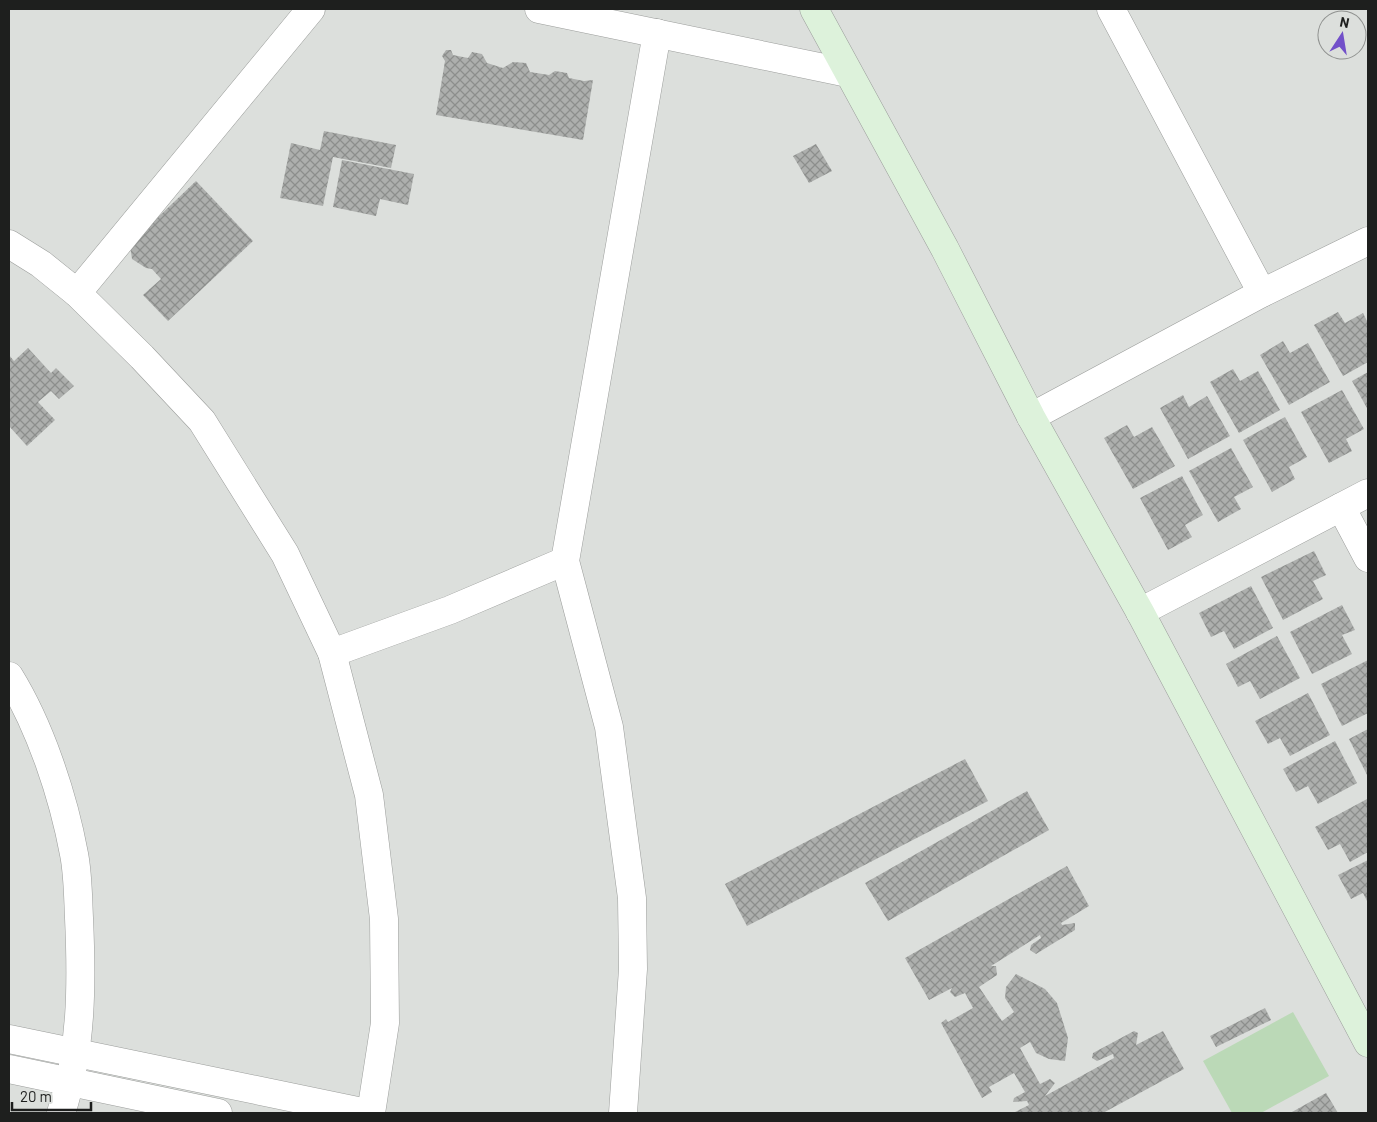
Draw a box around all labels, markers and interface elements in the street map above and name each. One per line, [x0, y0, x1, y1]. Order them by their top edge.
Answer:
north arrow [1317, 10, 1367, 60]
text: N [1338, 13, 1351, 31]
scale bar [12, 1080, 91, 1112]
text: 20 m [20, 1087, 52, 1105]

